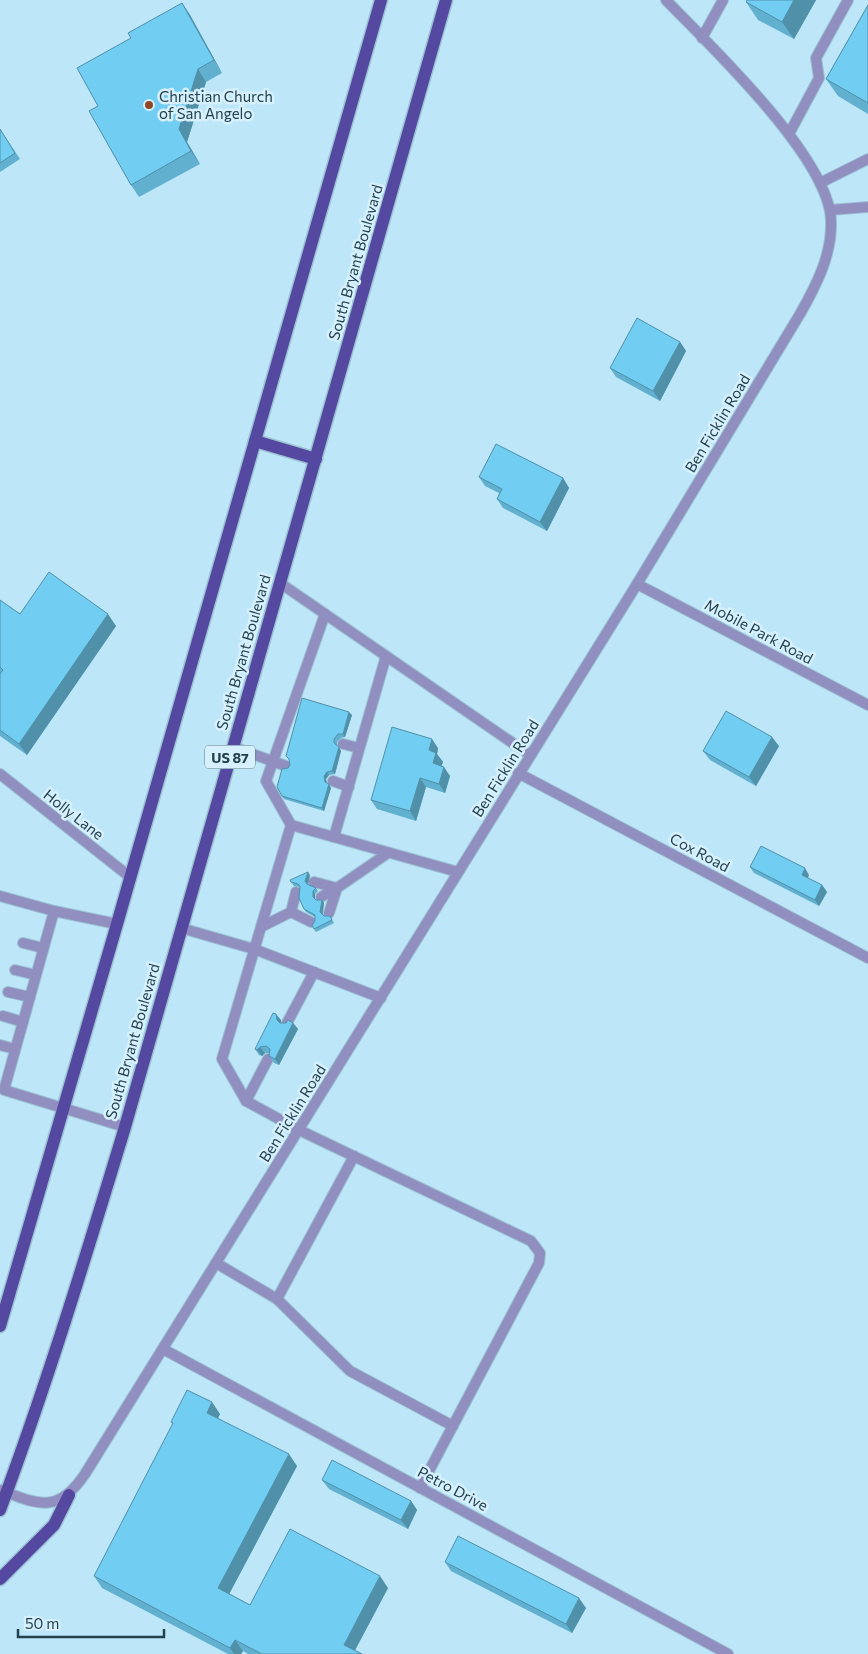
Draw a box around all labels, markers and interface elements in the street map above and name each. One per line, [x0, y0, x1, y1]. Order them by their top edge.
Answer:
place label: Christian Church of San Angelo [159, 87, 273, 122]
marker: Christian Church of San Angelo [143, 99, 155, 111]
street label: South Bryant Boulevard [324, 182, 386, 342]
street label: Ben Ficklin Road [681, 371, 753, 475]
street label: South Bryant Boulevard [212, 572, 274, 732]
street label: Mobile Park Road [702, 595, 816, 667]
street label: Ben Ficklin Road [468, 716, 542, 820]
road number: US 87 [205, 746, 255, 769]
street label: Holly Lane [40, 785, 108, 843]
street label: Cox Road [667, 829, 733, 875]
street label: South Bryant Boulevard [101, 961, 163, 1121]
street label: Ben Ficklin Road [255, 1061, 329, 1165]
street label: Petro Drive [415, 1462, 491, 1514]
scale bar [18, 1606, 164, 1638]
text: 50 m [25, 1614, 59, 1632]

